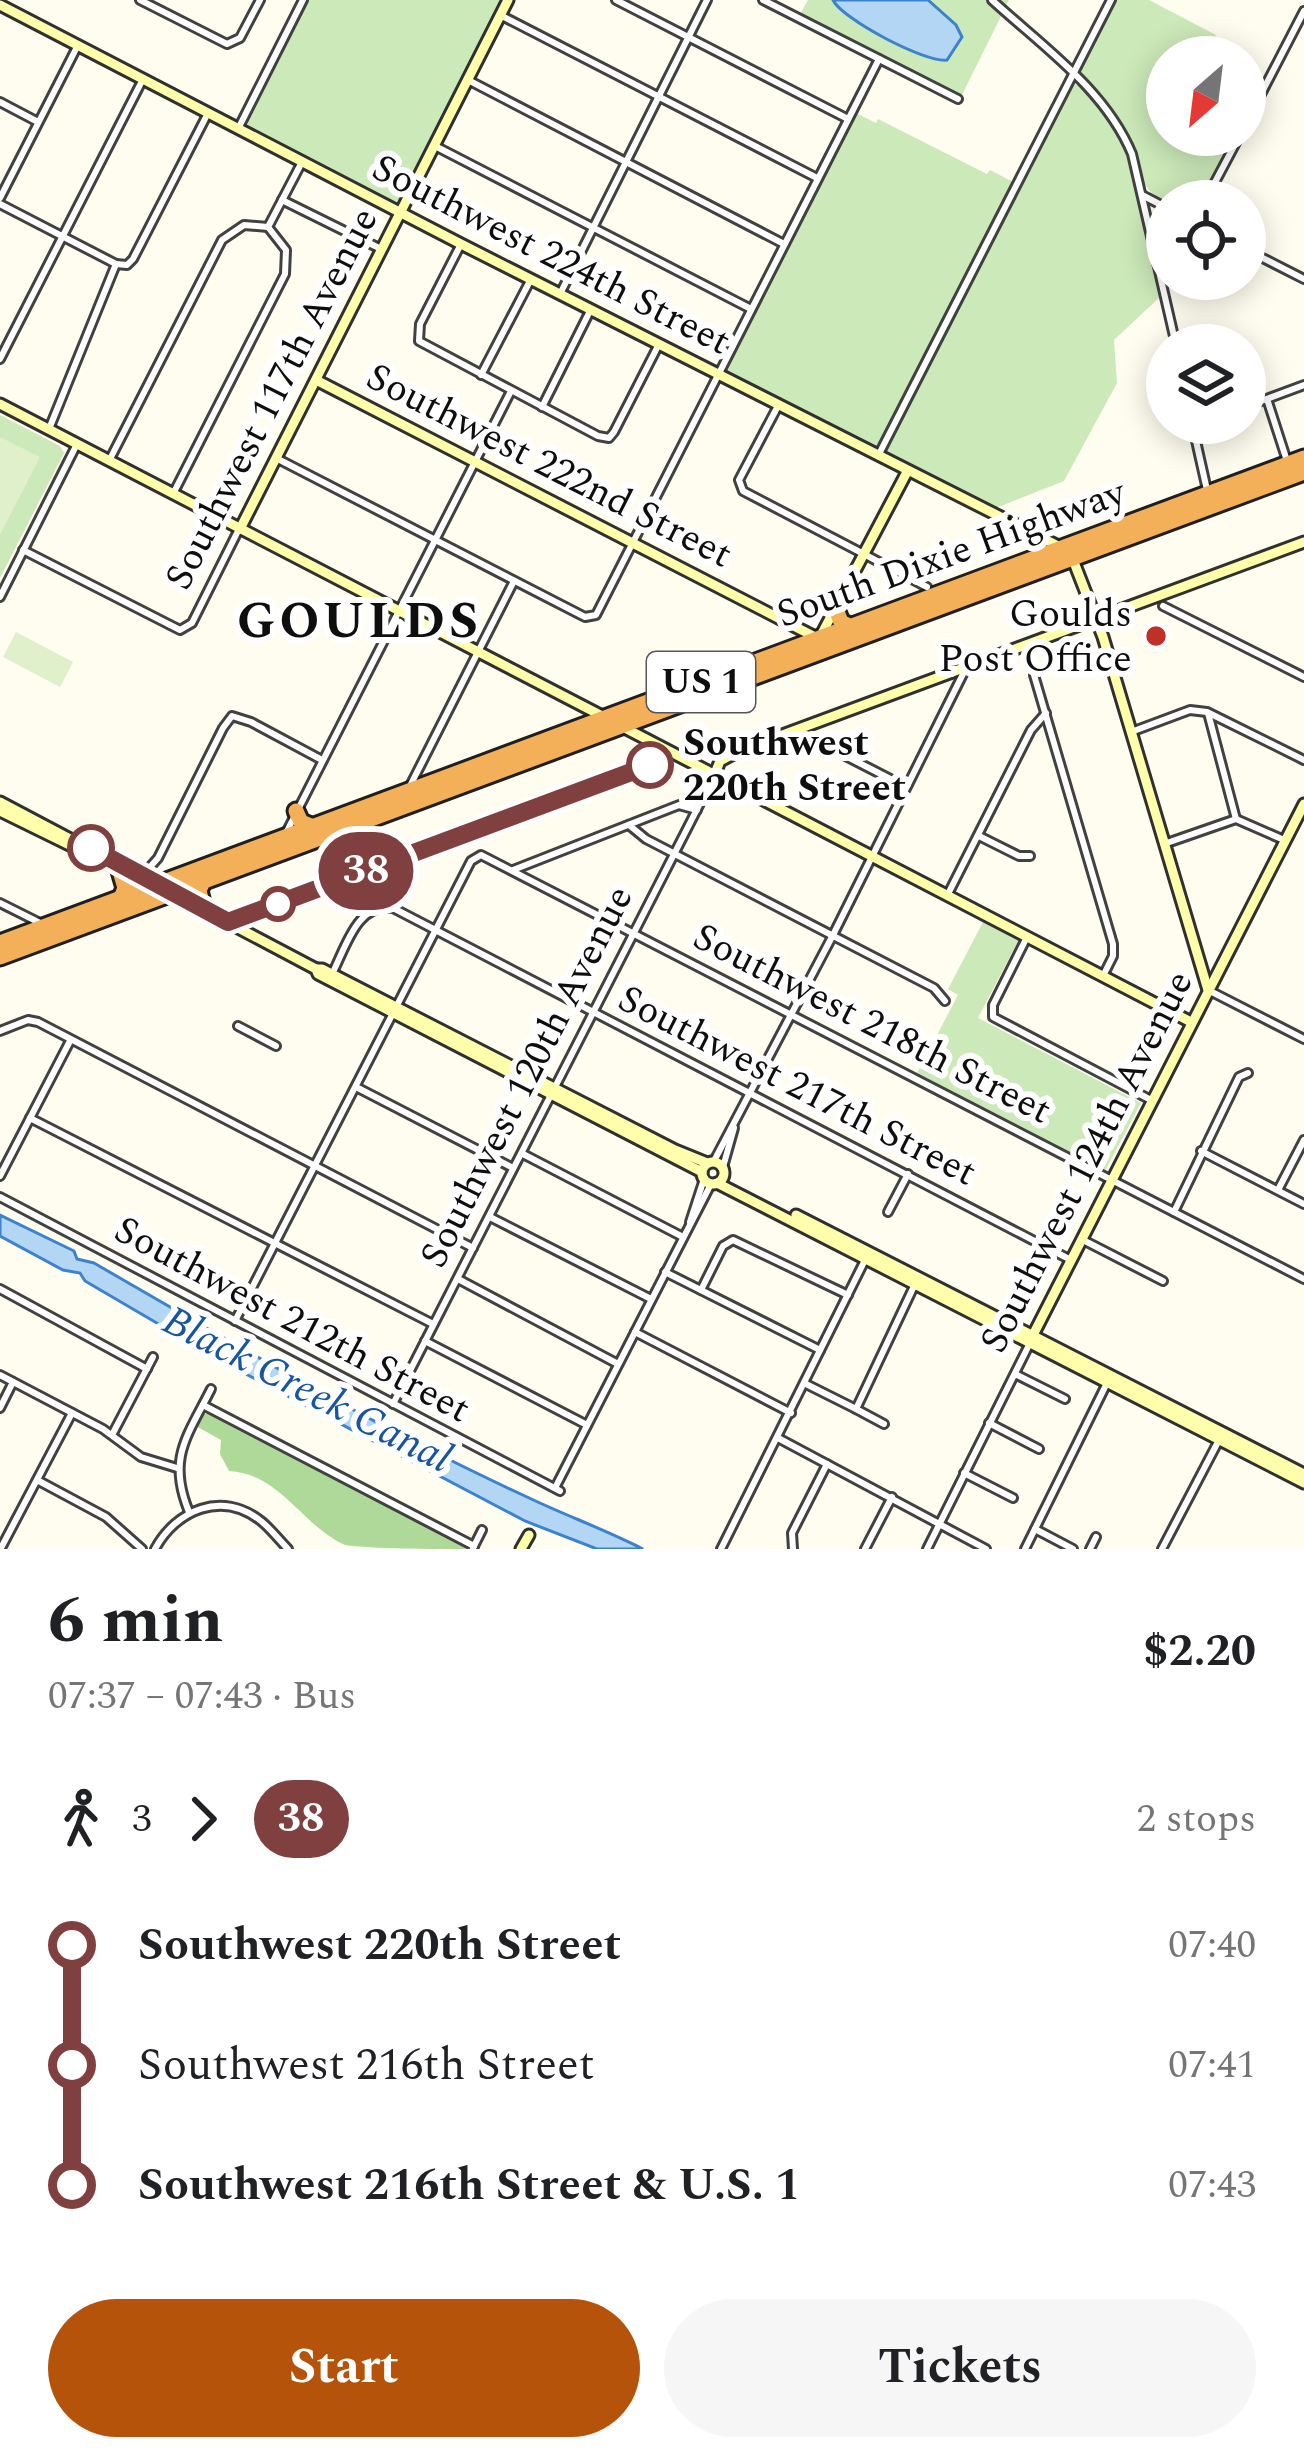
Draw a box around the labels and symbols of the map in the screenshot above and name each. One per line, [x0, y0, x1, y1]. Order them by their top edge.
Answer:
north arrow [1146, 36, 1266, 156]
street label: Southwest 224th Street [361, 139, 741, 371]
street label: Southwest 117th Avenue [150, 197, 394, 601]
street label: Southwest 222nd Street [356, 348, 742, 584]
street label: South Dixie Highway [768, 463, 1135, 645]
district label: GOULDS [237, 583, 481, 661]
place label: Goulds Post Office [939, 585, 1132, 689]
marker: Goulds Post Office [1143, 623, 1169, 649]
road number: US 1 [647, 652, 755, 712]
place label: Southwest 220th Street [683, 714, 906, 818]
marker: Southwest 220th Street [628, 743, 672, 787]
unlabelled marker [69, 826, 113, 870]
line badge: 38 [312, 832, 420, 910]
street label: Southwest 120th Avenue [405, 875, 649, 1279]
unlabelled marker [262, 888, 294, 920]
street label: Southwest 218th Street [682, 908, 1062, 1140]
street label: Southwest 124th Avenue [965, 960, 1209, 1364]
street label: Southwest 217th Street [607, 970, 987, 1202]
street label: Southwest 212th Street [103, 1201, 481, 1439]
water label: Black Creek Canal [151, 1290, 463, 1490]

